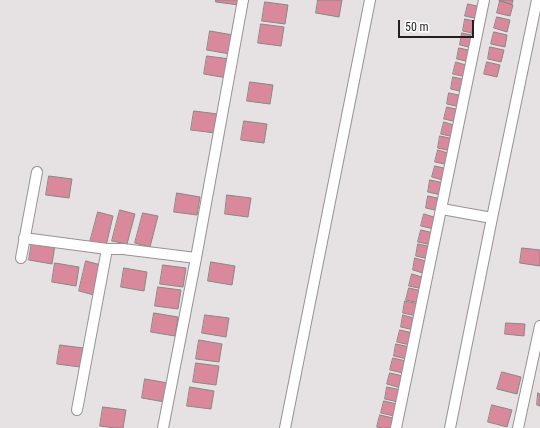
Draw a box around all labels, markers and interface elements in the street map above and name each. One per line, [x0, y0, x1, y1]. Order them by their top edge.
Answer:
scale bar [400, 12, 476, 38]
text: 50 m [405, 20, 429, 34]

